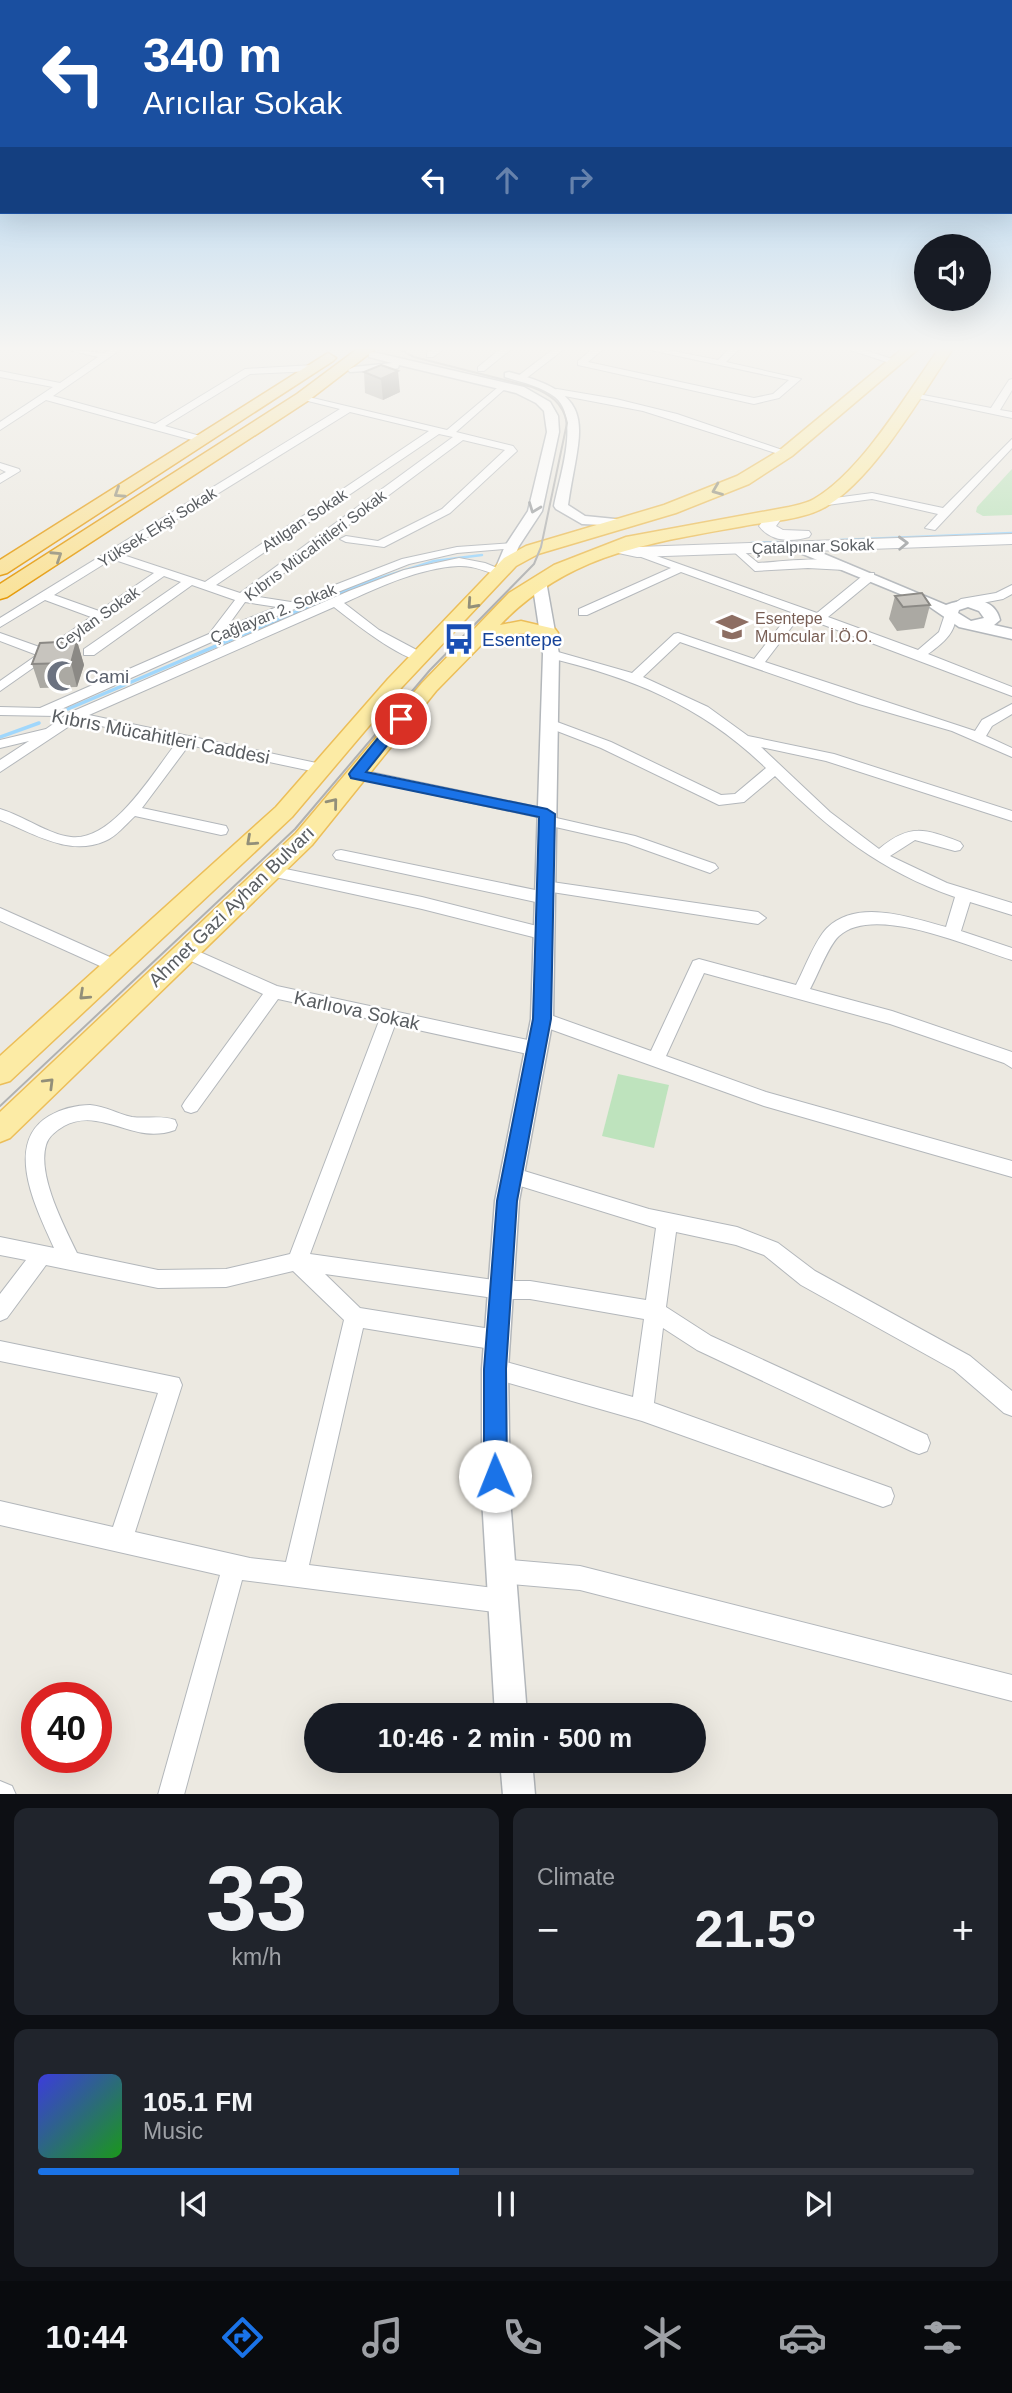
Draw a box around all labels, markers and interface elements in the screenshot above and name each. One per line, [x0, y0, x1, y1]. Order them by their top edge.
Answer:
icon: left [28, 28, 119, 119]
text: 340 m [143, 28, 282, 82]
text: Arıcılar Sokak [143, 85, 342, 121]
icon: left [415, 161, 453, 199]
icon: ahead [488, 161, 526, 199]
icon: right [561, 161, 599, 199]
map controls [914, 234, 991, 311]
button: sound [914, 234, 991, 311]
one-way arrow [712, 481, 724, 495]
street label: Yüksek Ekşi Sokak [95, 484, 220, 571]
one-way arrow [114, 485, 127, 498]
street label: Atılgan Sokak [259, 485, 351, 555]
street label: Kıbrıs Mücahitleri Sokak [241, 486, 390, 604]
one-way arrow [528, 501, 542, 513]
street label: Çatalpınar Sokak [751, 536, 876, 557]
one-way arrow [898, 536, 909, 551]
one-way arrow [49, 552, 62, 564]
street label: Çağlayan 2. Sokak [208, 580, 340, 647]
street label: Ceylan Sokak [52, 583, 143, 654]
one-way arrow [468, 596, 480, 609]
school or university icon: Esentepe Mumcular İ.Ö.O. [715, 610, 749, 644]
place label: Esentepe Mumcular İ.Ö.O. [755, 610, 872, 645]
bus stop icon: Esentepe [442, 622, 476, 656]
place label: Esentepe [482, 629, 562, 650]
mosque icon: Cami [45, 659, 79, 693]
place label: Cami [85, 666, 129, 687]
pin [371, 689, 431, 749]
icon: arrive [382, 700, 420, 738]
street label: Kıbrıs Mücahitleri Caddesi [50, 705, 272, 768]
one-way arrow [325, 799, 337, 812]
street label: Ahmet Gazi Ayhan Bulvarı [144, 822, 318, 991]
one-way arrow [247, 833, 260, 845]
one-way arrow [79, 987, 92, 999]
street label: Karlıova Sokak [292, 987, 422, 1034]
one-way arrow [40, 1078, 53, 1091]
position arrow [458, 1439, 532, 1513]
speed limit sign: 40 [21, 1682, 112, 1773]
text: 10:46 · 2 min · 500 m [378, 1723, 632, 1753]
text: 33 [206, 1848, 307, 1949]
text: Climate [537, 1864, 615, 1890]
text: 21.5° [694, 1900, 817, 1958]
text: − [537, 1909, 559, 1951]
text: + [952, 1909, 974, 1951]
text: km/h [232, 1944, 281, 1970]
text: 105.1 FM [143, 2087, 253, 2117]
text: Music [143, 2118, 203, 2144]
icon: previous [175, 2185, 213, 2223]
icon: pause [487, 2185, 525, 2223]
icon: next [799, 2185, 837, 2223]
icon: directions [218, 2313, 267, 2362]
icon: music [358, 2313, 407, 2362]
icon: phone [498, 2313, 547, 2362]
icon: climate [638, 2313, 687, 2362]
icon: car [778, 2313, 827, 2362]
icon: filters [918, 2313, 967, 2362]
text: 10:44 [45, 2319, 127, 2355]

